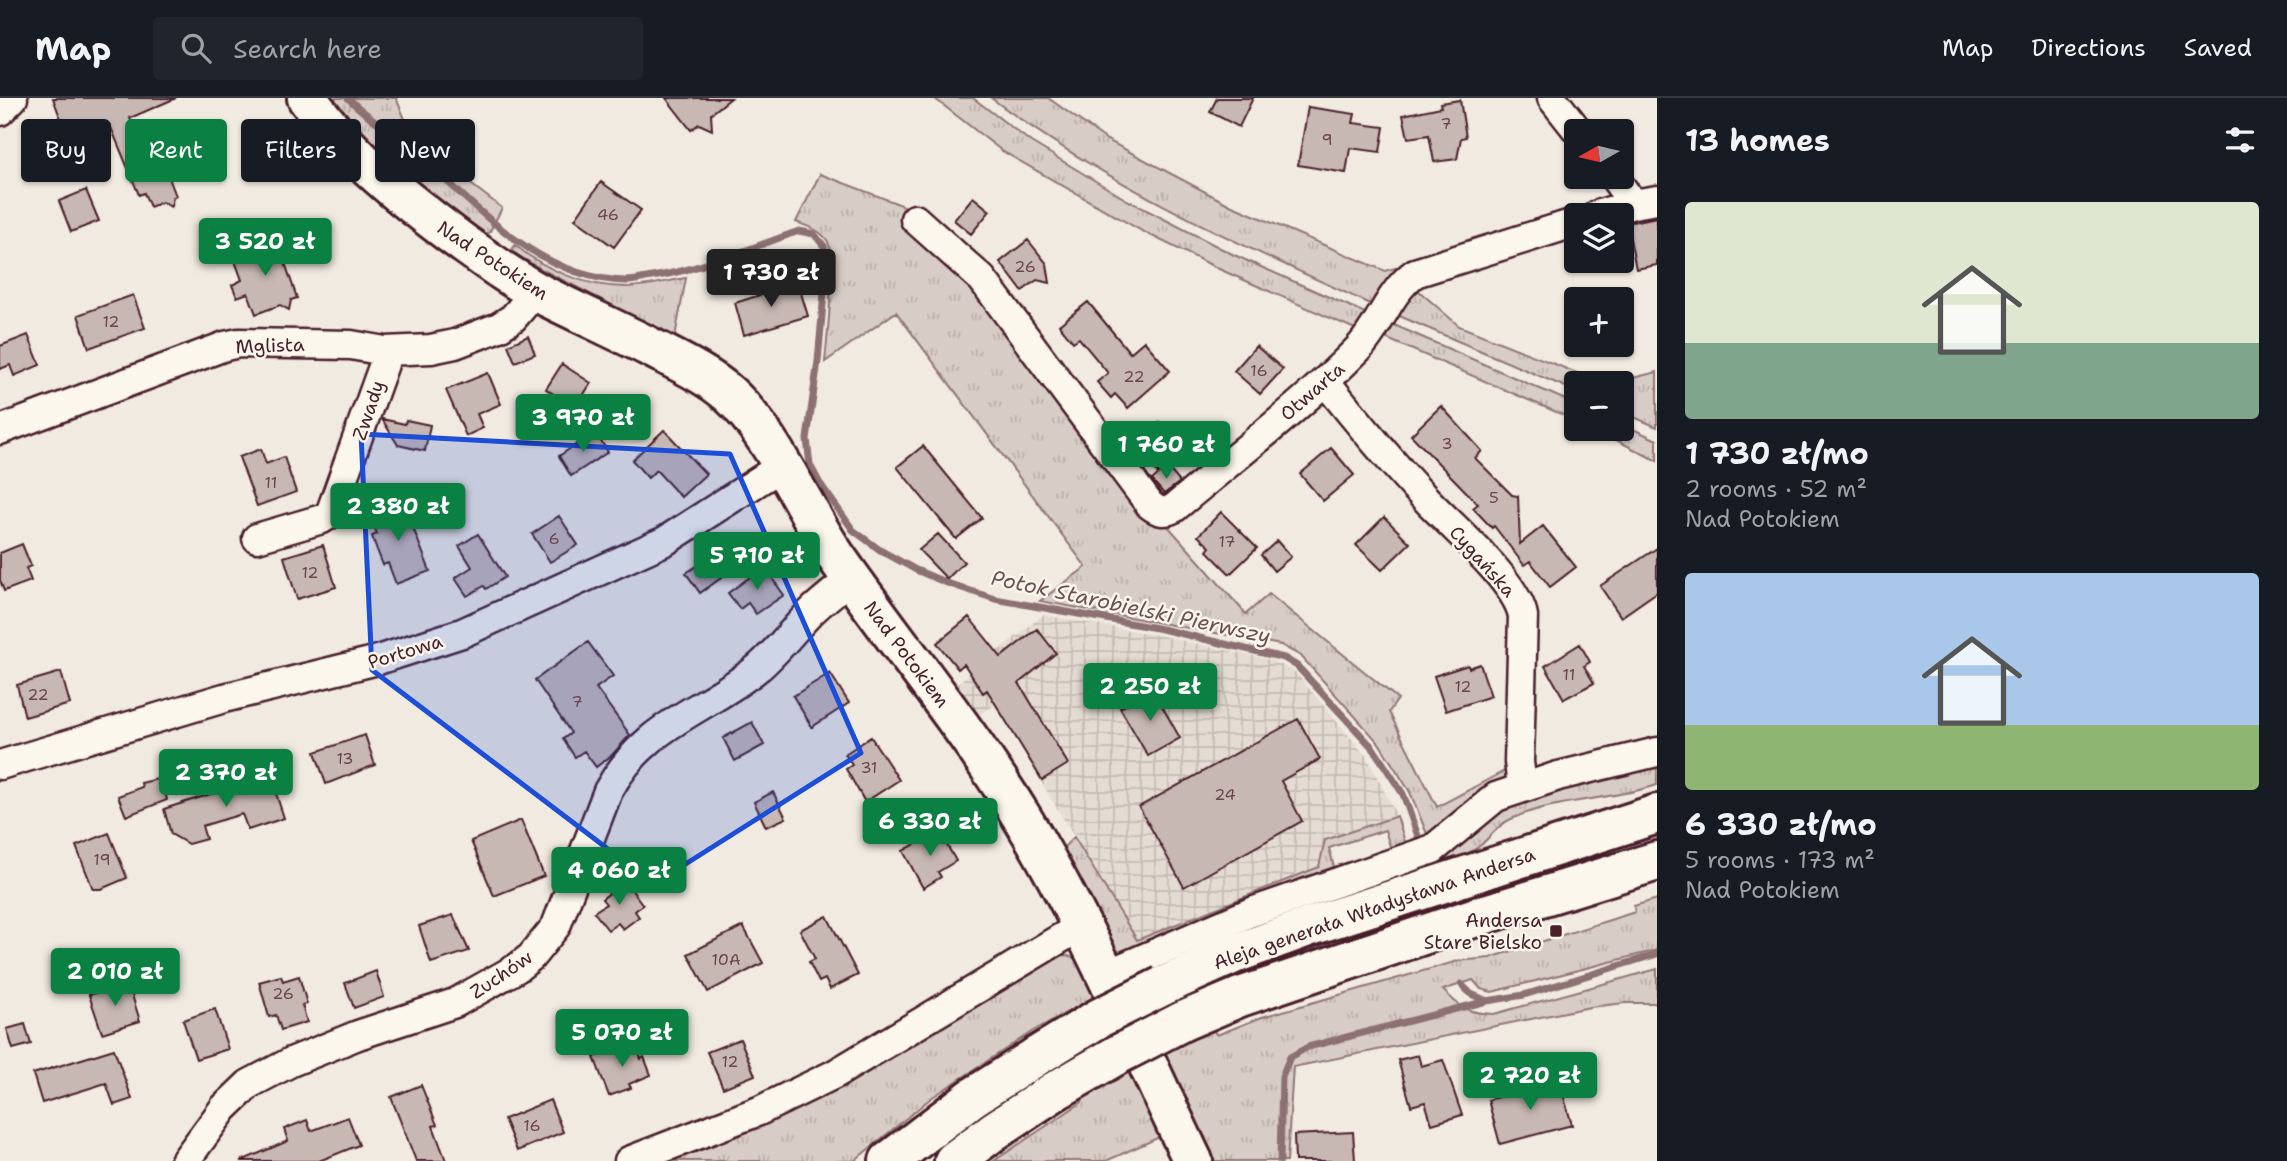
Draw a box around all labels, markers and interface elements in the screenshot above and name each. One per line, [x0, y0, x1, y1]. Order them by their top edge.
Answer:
search box [153, 17, 643, 80]
text: Map [35, 26, 111, 71]
icon: search [177, 29, 215, 67]
text: Search here [233, 31, 382, 66]
text: Map [1942, 32, 1993, 64]
text: Directions [2031, 32, 2146, 64]
text: Saved [2184, 32, 2252, 64]
house number: 7 [1440, 113, 1452, 134]
chip: Buy [21, 119, 111, 182]
chip: Rent [125, 119, 227, 182]
chip: Filters [241, 119, 361, 182]
chip: New [375, 119, 475, 182]
north arrow [1564, 119, 1634, 189]
map controls [1564, 119, 1634, 441]
text: 13 homes [1685, 120, 1830, 161]
icon: filters [2221, 121, 2259, 159]
house number: 9 [1321, 129, 1333, 150]
button: layers [1564, 203, 1634, 273]
house number: 46 [597, 204, 619, 225]
street label: Nad Potokiem [432, 215, 553, 306]
pin: 3 520 zł [193, 218, 337, 278]
text: 3 520 zł [215, 226, 315, 256]
icon: home [1909, 247, 2035, 373]
pin: 1 730 zł [699, 250, 843, 309]
house number: 26 [1014, 256, 1036, 277]
text: 1 730 zł [723, 257, 819, 287]
button: + [1564, 287, 1634, 357]
house number: 12 [102, 311, 120, 332]
street label: Mglista [235, 332, 305, 359]
street label: Otwarta [1275, 356, 1350, 426]
house number: 16 [1250, 360, 1268, 381]
house number: 22 [1123, 366, 1145, 387]
button: − [1564, 371, 1634, 441]
street label: Zwady [347, 377, 390, 443]
pin: 3 970 zł [511, 394, 655, 454]
text: 3 970 zł [532, 402, 634, 432]
pin: 1 760 zł [1094, 422, 1238, 481]
text: 1 760 zł [1117, 429, 1215, 459]
house number: 3 [1441, 433, 1453, 454]
text: 1 730 zł/mo [1685, 433, 1869, 474]
house number: 11 [265, 472, 277, 493]
text: 2 rooms · 52 m² [1685, 474, 1867, 504]
pin: 2 380 zł [326, 484, 470, 543]
house number: 5 [1489, 487, 1499, 508]
text: 2 380 zł [346, 491, 450, 521]
text: Nad Potokiem [1685, 504, 1840, 534]
street label: Cygańska [1444, 520, 1522, 603]
house number: 6 [548, 528, 560, 549]
house number: 17 [1218, 531, 1236, 552]
pin: 5 710 zł [685, 532, 829, 592]
text: 5 710 zł [710, 540, 804, 570]
house number: 12 [301, 562, 319, 583]
water label: Potok Starobielski Pierwszy [989, 564, 1273, 650]
street label: Nad Potokiem [858, 596, 955, 713]
icon: home [1909, 618, 2035, 744]
street label: Portowa [365, 628, 446, 675]
pin: 2 250 zł [1078, 664, 1222, 723]
house number: 11 [1563, 664, 1575, 685]
text: 2 250 zł [1099, 671, 1201, 701]
house number: 12 [1454, 676, 1472, 697]
house number: 22 [27, 684, 49, 705]
house number: 7 [571, 691, 583, 712]
house number: 13 [336, 748, 354, 769]
pin: 2 370 zł [154, 750, 298, 809]
text: 2 370 zł [175, 757, 277, 787]
house number: 31 [860, 757, 878, 778]
house number: 24 [1214, 784, 1236, 805]
pin: 6 330 zł [858, 798, 1002, 858]
text: 6 330 zł/mo [1685, 804, 1877, 845]
text: 6 330 zł [879, 806, 981, 836]
street label: Aleja generała Władysława Andersa [1210, 841, 1539, 975]
text: 5 rooms · 173 m² [1685, 845, 1875, 875]
pin: 4 060 zł [547, 848, 691, 907]
house number: 19 [93, 849, 111, 870]
text: 4 060 zł [567, 855, 671, 885]
text: Nad Potokiem [1685, 875, 1840, 905]
place label: Andersa Stare Bielsko [1424, 908, 1542, 955]
marker: Andersa Stare Bielsko [1548, 923, 1564, 939]
street label: Zuchów [465, 944, 537, 1004]
pin: 2 010 zł [43, 948, 187, 1008]
house number: 10A [711, 949, 741, 970]
text: 2 010 zł [67, 956, 163, 986]
house number: 26 [272, 983, 294, 1004]
pin: 5 070 zł [550, 1010, 694, 1069]
text: 5 070 zł [571, 1017, 673, 1047]
house number: 12 [721, 1051, 739, 1072]
pin: 2 720 zł [1458, 1052, 1602, 1112]
text: 2 720 zł [1479, 1060, 1581, 1090]
house number: 16 [523, 1115, 541, 1136]

